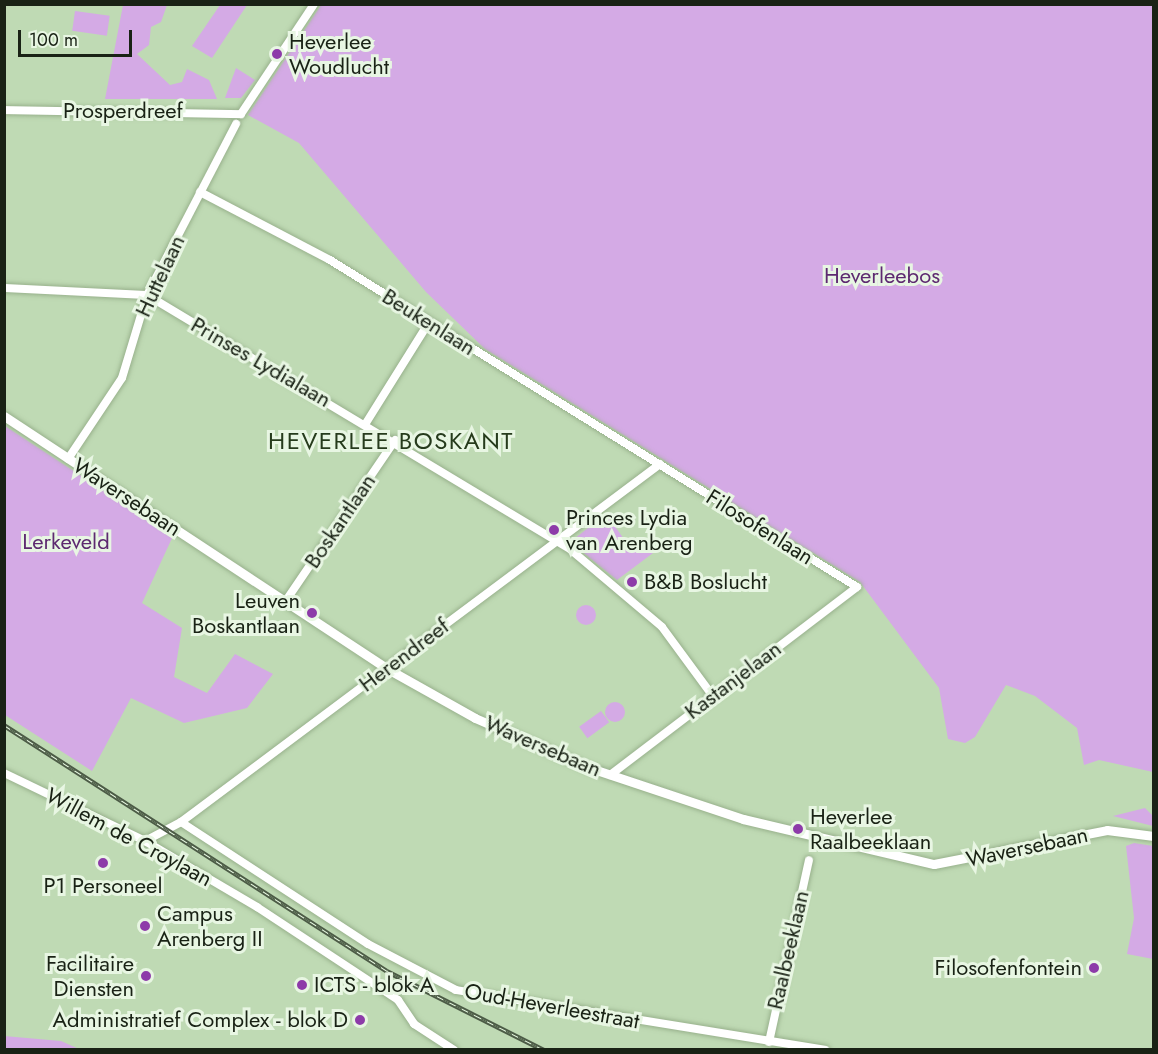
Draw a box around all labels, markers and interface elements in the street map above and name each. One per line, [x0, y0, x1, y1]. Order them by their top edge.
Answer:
scale bar [21, 18, 135, 56]
text: 100 m [29, 27, 78, 53]
place label: Heverlee Woudlucht [289, 28, 389, 80]
marker: Heverlee Woudlucht [270, 47, 284, 61]
street label: Prosperdreef [63, 98, 183, 124]
street label: Huttelaan [130, 231, 190, 321]
park label: Heverleebos [824, 263, 940, 289]
street label: Beukenlaan [377, 283, 481, 361]
street label: Prinses Lydialaan [186, 311, 336, 413]
district label: HEVERLEE BOSKANT [268, 427, 514, 455]
street label: Waversebaan [68, 452, 186, 542]
street label: Boskantlaan [299, 469, 381, 573]
street label: Filosofenlaan [701, 484, 819, 570]
place label: Princes Lydia van Arenberg [566, 504, 693, 556]
marker: Princes Lydia van Arenberg [547, 523, 561, 537]
park label: Lerkeveld [22, 529, 110, 555]
place label: B&B Boslucht [644, 569, 767, 595]
marker: B&B Boslucht [625, 575, 639, 589]
place label: Leuven Boskantlaan [192, 587, 300, 638]
marker: Leuven Boskantlaan [305, 606, 319, 620]
street label: Herendreef [354, 613, 454, 697]
street label: Kastanjelaan [680, 635, 786, 725]
street label: Waversebaan [481, 710, 605, 782]
street label: Willem de Croylaan [41, 782, 217, 892]
place label: Heverlee Raalbeeklaan [810, 803, 931, 854]
street label: Waversebaan [964, 821, 1090, 873]
marker: Heverlee Raalbeeklaan [791, 822, 805, 836]
marker: P1 Personeel [96, 856, 110, 870]
place label: P1 Personeel [44, 873, 162, 899]
street label: Raalbeeklaan [762, 888, 814, 1012]
place label: Campus Arenberg II [157, 900, 263, 951]
marker: Campus Arenberg II [138, 919, 152, 933]
place label: Facilitaire Diensten [46, 950, 134, 1002]
place label: Filosofenfontein [934, 955, 1082, 981]
marker: Filosofenfontein [1087, 961, 1101, 975]
marker: Facilitaire Diensten [139, 969, 153, 983]
place label: ICTS - blok A [314, 972, 434, 998]
marker: ICTS - blok A [295, 978, 309, 992]
street label: Oud-Heverleestraat [463, 978, 641, 1034]
place label: Administratief Complex - blok D [53, 1007, 348, 1033]
marker: Administratief Complex - blok D [353, 1013, 367, 1027]

